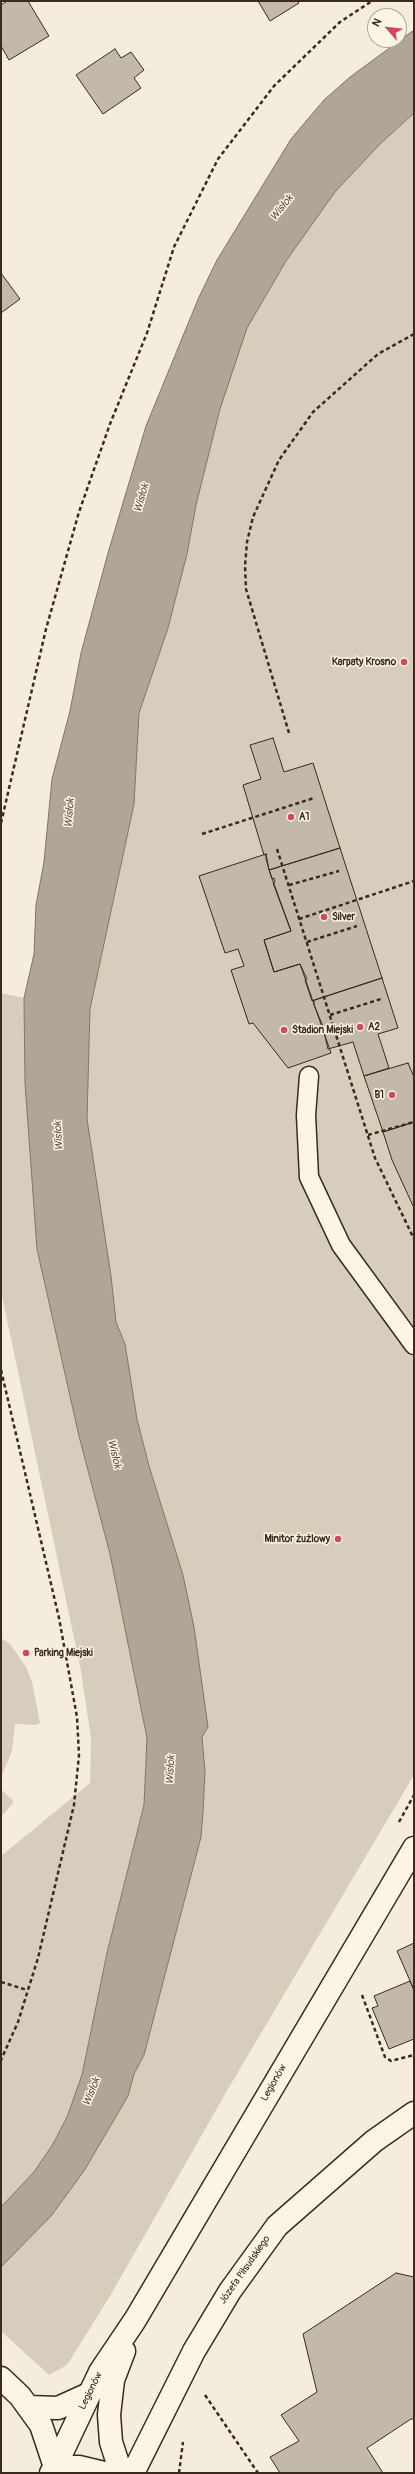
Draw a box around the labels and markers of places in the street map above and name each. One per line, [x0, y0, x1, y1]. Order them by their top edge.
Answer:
place label: Karpaty Krosno [332, 656, 396, 668]
marker: Karpaty Krosno [399, 657, 409, 667]
place label: A1 [299, 811, 309, 823]
marker: A1 [286, 812, 296, 822]
place label: Silver [332, 911, 355, 923]
marker: Silver [319, 912, 329, 922]
place label: A2 [368, 1021, 380, 1033]
marker: A2 [355, 1022, 365, 1032]
place label: Stadion Miejski [292, 1024, 353, 1036]
marker: Stadion Miejski [279, 1025, 289, 1035]
place label: B1 [374, 1089, 384, 1101]
marker: B1 [387, 1090, 397, 1100]
place label: Minitor żużlowy [264, 1533, 330, 1545]
marker: Minitor żużlowy [333, 1534, 343, 1544]
place label: Parking Miejski [34, 1647, 93, 1659]
marker: Parking Miejski [21, 1648, 31, 1658]

